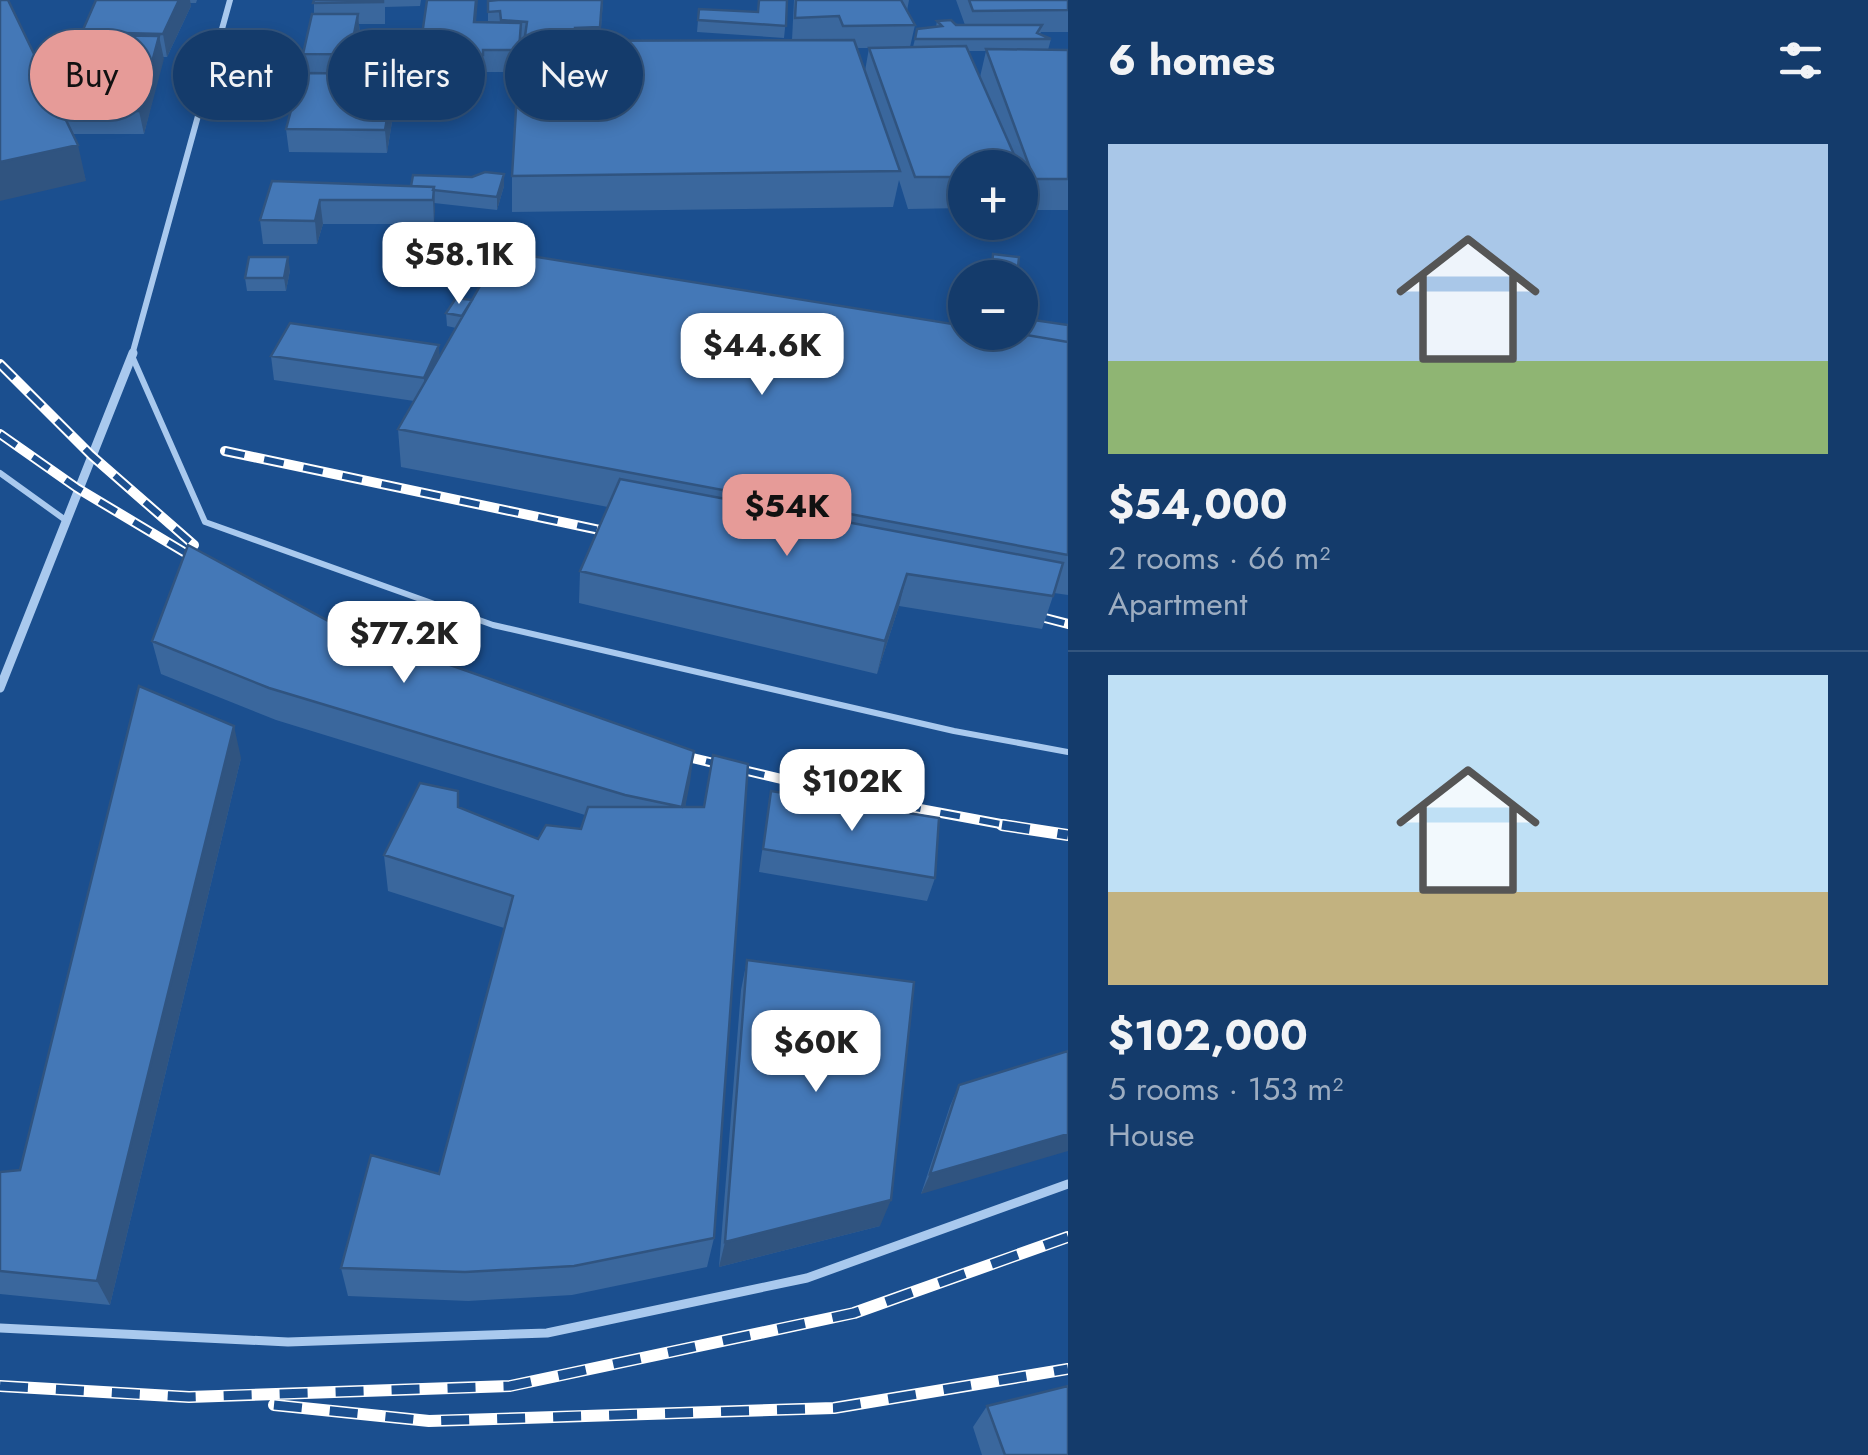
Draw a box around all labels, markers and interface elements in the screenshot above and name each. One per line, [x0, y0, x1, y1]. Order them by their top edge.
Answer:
chip: Buy [30, 30, 153, 120]
chip: Rent [173, 30, 308, 120]
chip: Filters [328, 30, 485, 120]
chip: New [505, 30, 643, 120]
text: 6 homes [1108, 30, 1275, 91]
icon: filters [1773, 33, 1828, 88]
map controls [948, 150, 1038, 350]
button: + [948, 150, 1038, 240]
icon: home [1378, 209, 1558, 389]
pin: $58.1K [378, 222, 540, 307]
text: $58.1K [404, 231, 514, 277]
button: − [948, 260, 1038, 350]
pin: $44.6K [681, 313, 843, 398]
text: $44.6K [703, 322, 821, 368]
pin: $54K [728, 474, 846, 559]
text: $54,000 [1108, 474, 1288, 535]
text: $54K [744, 483, 830, 529]
text: 2 rooms · 66 m² [1108, 535, 1330, 581]
text: Apartment [1108, 581, 1247, 627]
pin: $77.2K [323, 601, 485, 686]
text: $77.2K [350, 610, 458, 656]
icon: home [1378, 740, 1558, 920]
pin: $102K [782, 749, 922, 834]
text: $102K [802, 758, 902, 804]
text: $102,000 [1108, 1005, 1308, 1066]
pin: $60K [757, 1010, 875, 1095]
text: $60K [774, 1019, 858, 1065]
text: 5 rooms · 153 m² [1108, 1066, 1343, 1112]
text: House [1108, 1112, 1195, 1158]

